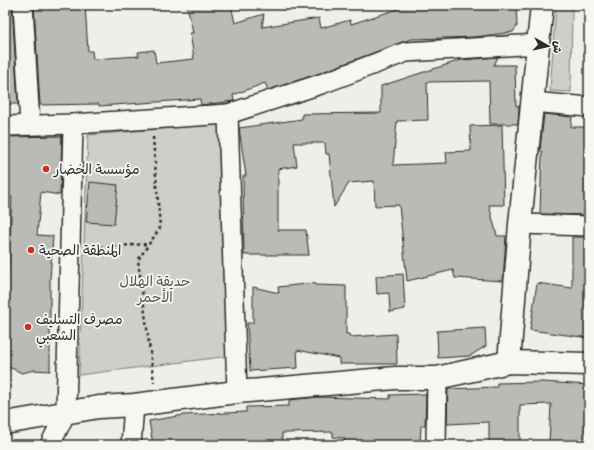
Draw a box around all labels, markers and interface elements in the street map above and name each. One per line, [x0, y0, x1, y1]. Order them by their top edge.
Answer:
north arrow [528, 26, 568, 66]
text: ش [549, 40, 563, 54]
place label: مؤسسة الخضار [53, 163, 140, 180]
marker: مؤسسة الخضار [41, 164, 51, 174]
place label: المنطقة الصحية [39, 244, 121, 261]
marker: المنطقة الصحية [26, 245, 36, 255]
park label: حديقة الهلال الأحمر [119, 275, 191, 308]
place label: مصرف التسليف الشعبي [36, 313, 123, 348]
marker: مصرف التسليف الشعبي [23, 322, 33, 332]

